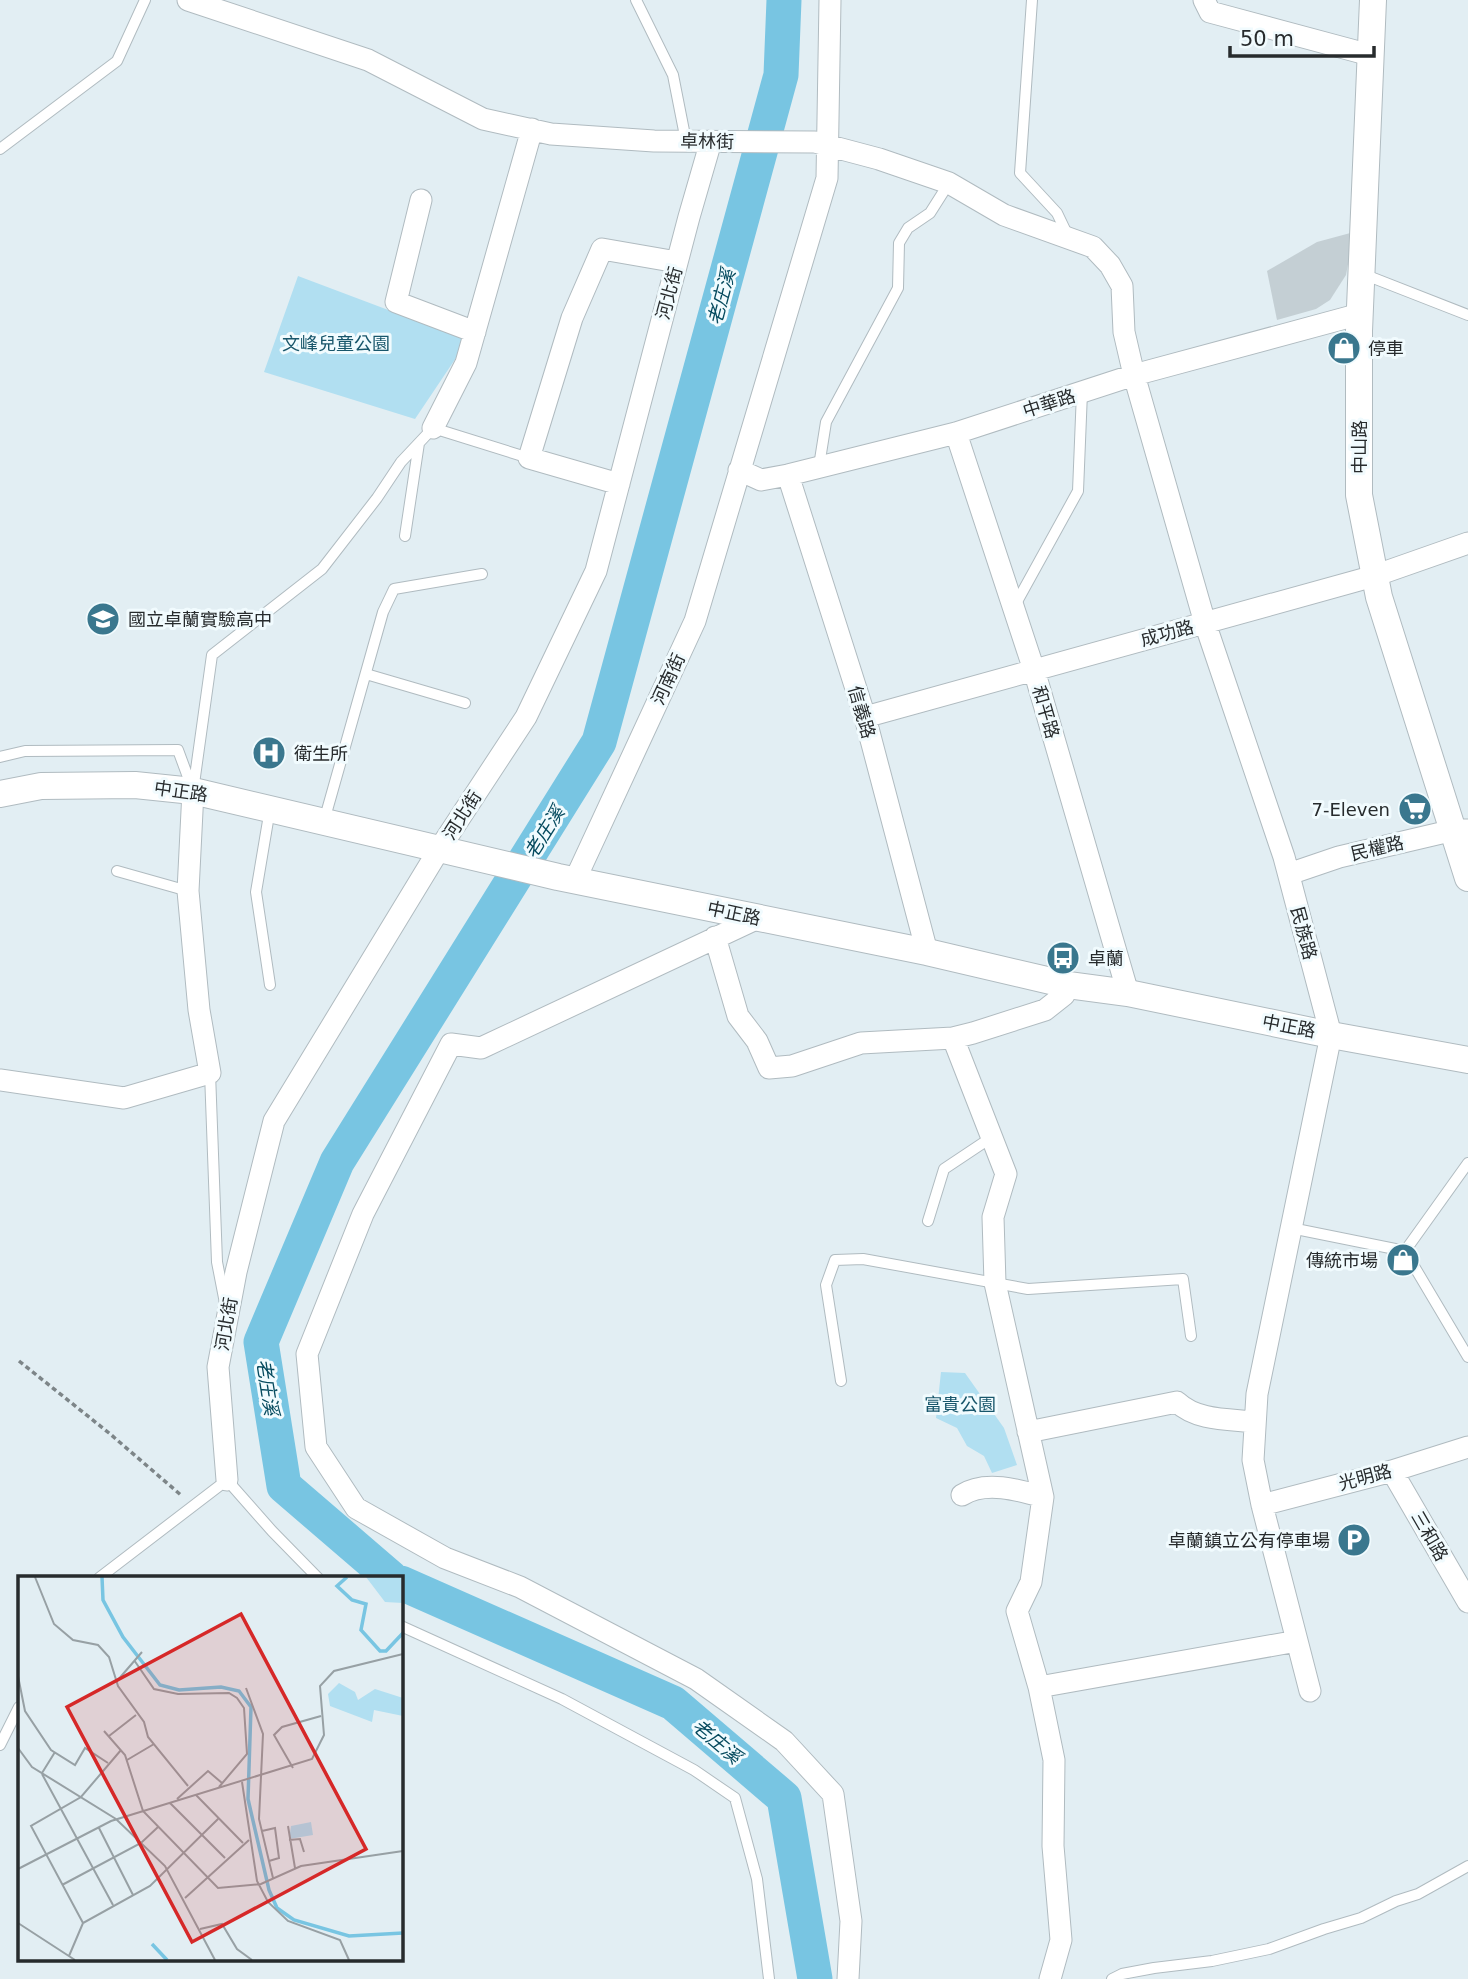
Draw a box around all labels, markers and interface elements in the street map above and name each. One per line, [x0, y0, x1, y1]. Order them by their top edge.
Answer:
scale bar [1230, 14, 1374, 58]
text: 50 m [1240, 27, 1294, 51]
street label: 卓林街 [680, 130, 734, 152]
street label: 河北街 [652, 264, 686, 322]
water label: 老庄溪 [703, 264, 740, 327]
shop icon: 停車 [1325, 329, 1363, 367]
park label: 文峰兒童公園 [282, 333, 390, 354]
place label: 停車 [1368, 338, 1404, 359]
street label: 中華路 [1020, 385, 1078, 421]
street label: 中山路 [1349, 420, 1370, 474]
school or university icon: 國立卓蘭實驗高中 [84, 600, 122, 638]
place label: 國立卓蘭實驗高中 [128, 609, 272, 630]
street label: 成功路 [1138, 616, 1196, 650]
street label: 河南街 [647, 650, 689, 708]
street label: 信義路 [844, 683, 880, 741]
street label: 和平路 [1028, 683, 1064, 741]
hospital icon: 衛生所 [250, 734, 288, 772]
place label: 衛生所 [294, 743, 348, 764]
street label: 中正路 [153, 777, 209, 805]
street label: 河北街 [438, 787, 486, 843]
supermarket icon: 7-Eleven [1396, 790, 1434, 828]
water label: 老庄溪 [520, 799, 570, 862]
place label: 7-Eleven [1311, 799, 1390, 820]
street label: 民權路 [1348, 832, 1406, 864]
street label: 中正路 [705, 897, 763, 929]
street label: 民族路 [1287, 904, 1321, 962]
bus stop icon: 卓蘭 [1044, 939, 1082, 977]
place label: 卓蘭 [1088, 948, 1124, 969]
street label: 中正路 [1260, 1011, 1318, 1041]
shop icon: 傳統市場 [1384, 1241, 1422, 1279]
place label: 傳統市場 [1306, 1250, 1378, 1271]
street label: 河北街 [211, 1296, 241, 1352]
water label: 老庄溪 [253, 1357, 284, 1420]
park label: 富貴公園 [924, 1394, 996, 1415]
street label: 光明路 [1336, 1460, 1394, 1494]
street label: 三和路 [1407, 1507, 1453, 1565]
parking icon: 卓蘭鎮立公有停車場 [1335, 1521, 1373, 1559]
place label: 卓蘭鎮立公有停車場 [1168, 1530, 1330, 1551]
inset map [18, 1576, 402, 1962]
water label: 老庄溪 [688, 1714, 748, 1770]

